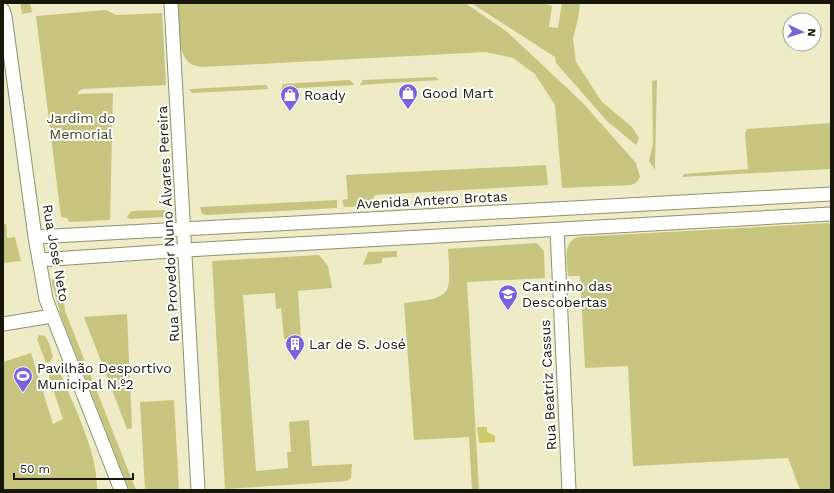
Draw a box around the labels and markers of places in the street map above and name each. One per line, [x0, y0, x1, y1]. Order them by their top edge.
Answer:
shop icon: Good Mart [397, 82, 419, 110]
shop icon: Roady [279, 84, 301, 112]
place label: Good Mart [422, 85, 494, 101]
place label: Roady [304, 87, 346, 103]
place label: Cantinho das Descobertas [522, 278, 612, 310]
school or university icon: Cantinho das Descobertas [497, 283, 519, 311]
building icon: Lar de S. José [284, 333, 306, 361]
place label: Lar de S. José [309, 336, 406, 352]
place label: Pavilhão Desportivo Municipal N.º2 [37, 360, 172, 392]
sports icon: Pavilhão Desportivo Municipal N.º2 [12, 365, 34, 393]

